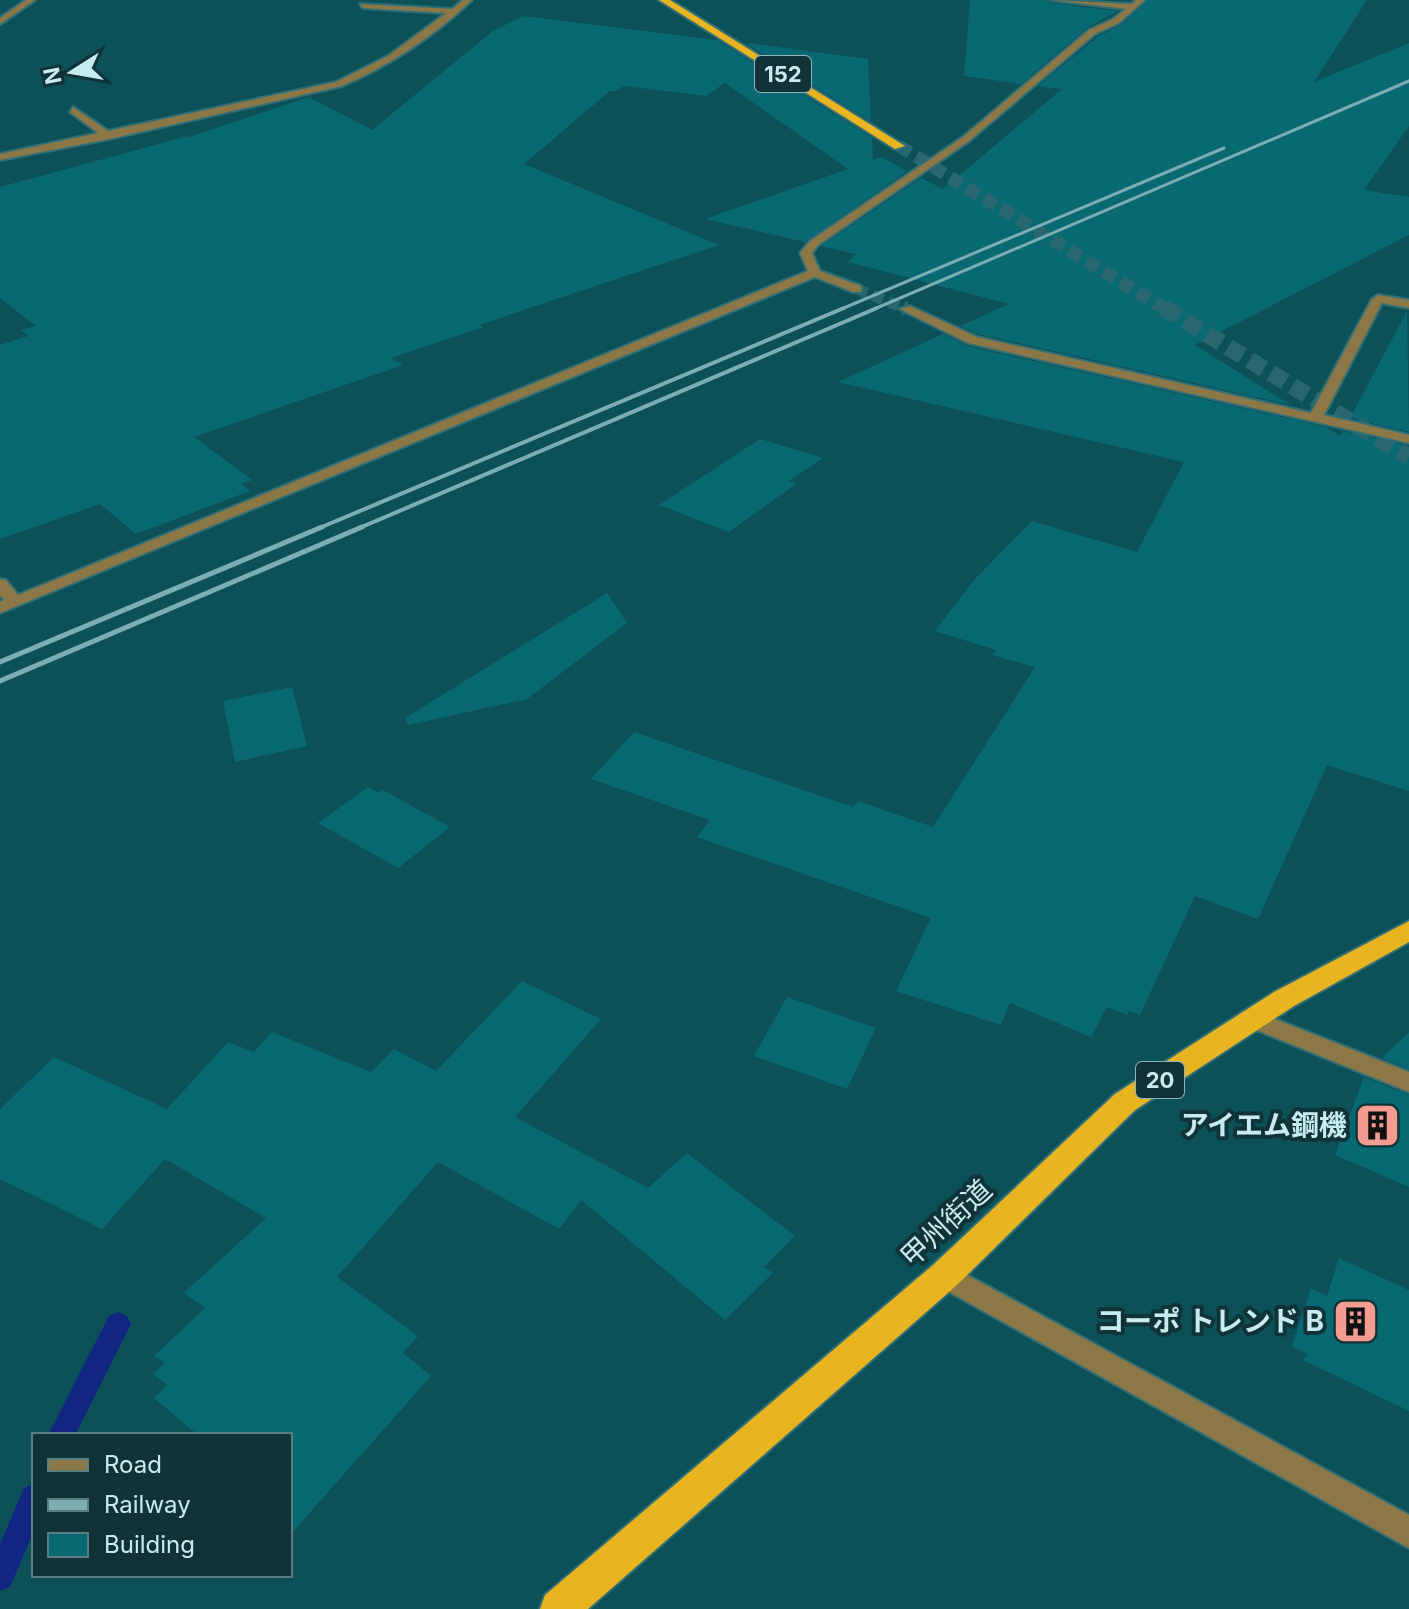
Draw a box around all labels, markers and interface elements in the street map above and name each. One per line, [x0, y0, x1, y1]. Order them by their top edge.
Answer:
north arrow [32, 32, 112, 112]
road number: 152 [755, 56, 811, 92]
text: N [38, 65, 67, 87]
road number: 20 [1136, 1062, 1184, 1098]
building icon: アイエム鋼機 [1354, 1101, 1402, 1149]
place label: アイエム鋼機 [1181, 1108, 1347, 1142]
street label: 甲州街道 [893, 1172, 999, 1274]
building icon: コーポ トレンド B [1331, 1297, 1379, 1345]
place label: コーポ トレンド B [1096, 1304, 1324, 1338]
legend [32, 1433, 292, 1577]
text: Road [104, 1450, 162, 1479]
text: Railway [104, 1490, 191, 1519]
text: Building [104, 1530, 195, 1559]

